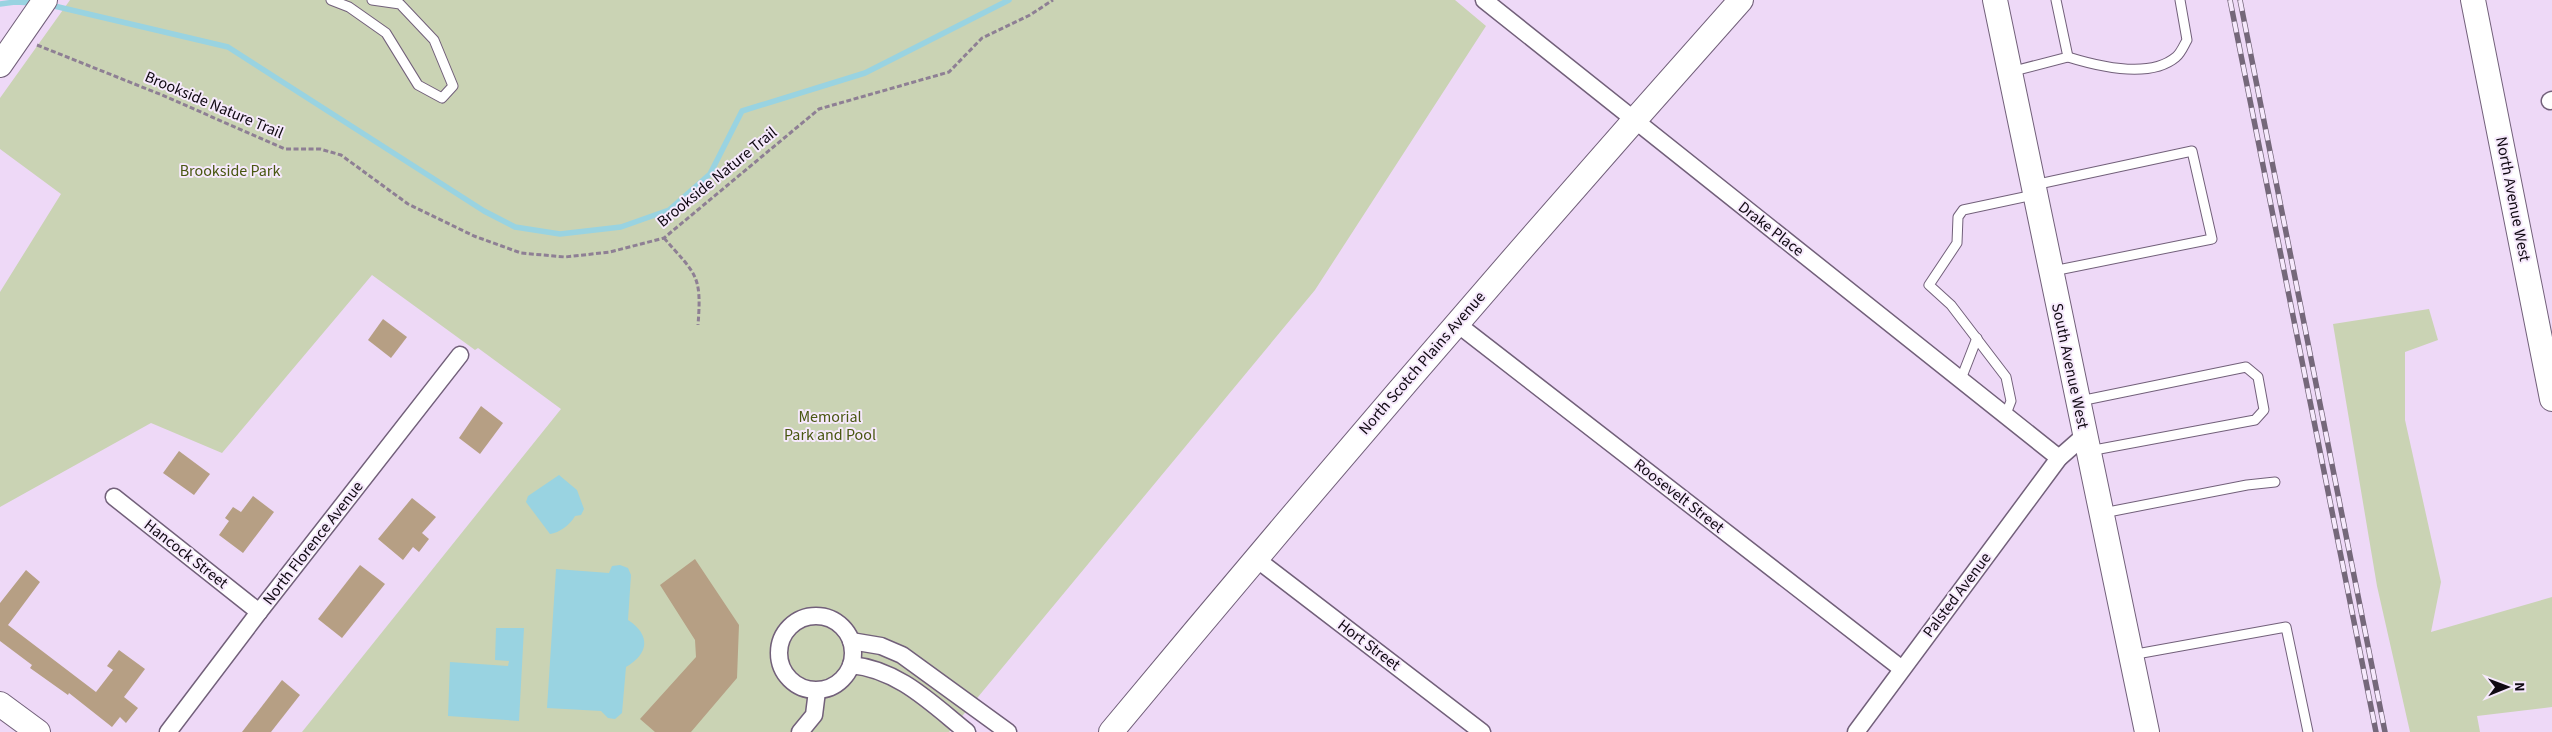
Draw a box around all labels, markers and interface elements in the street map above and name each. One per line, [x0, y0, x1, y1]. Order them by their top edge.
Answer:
street label: Brookside Nature Trail [141, 66, 287, 144]
street label: Brookside Nature Trail [652, 122, 782, 232]
street label: North Avenue West [2490, 135, 2536, 264]
park label: Brookside Park [180, 160, 280, 182]
street label: Drake Place [1734, 196, 1809, 262]
street label: North Scotch Plains Avenue [1354, 287, 1490, 439]
street label: South Avenue West [2046, 301, 2094, 431]
park label: Memorial Park and Pool [784, 406, 876, 446]
street label: Roosevelt Street [1629, 454, 1729, 539]
street label: North Florence Avenue [258, 476, 369, 610]
street label: Hancock Street [139, 514, 233, 594]
street label: Palsted Avenue [1918, 548, 1996, 642]
street label: Hort Street [1333, 614, 1405, 676]
north arrow [2482, 662, 2532, 712]
text: N [2509, 682, 2529, 692]

